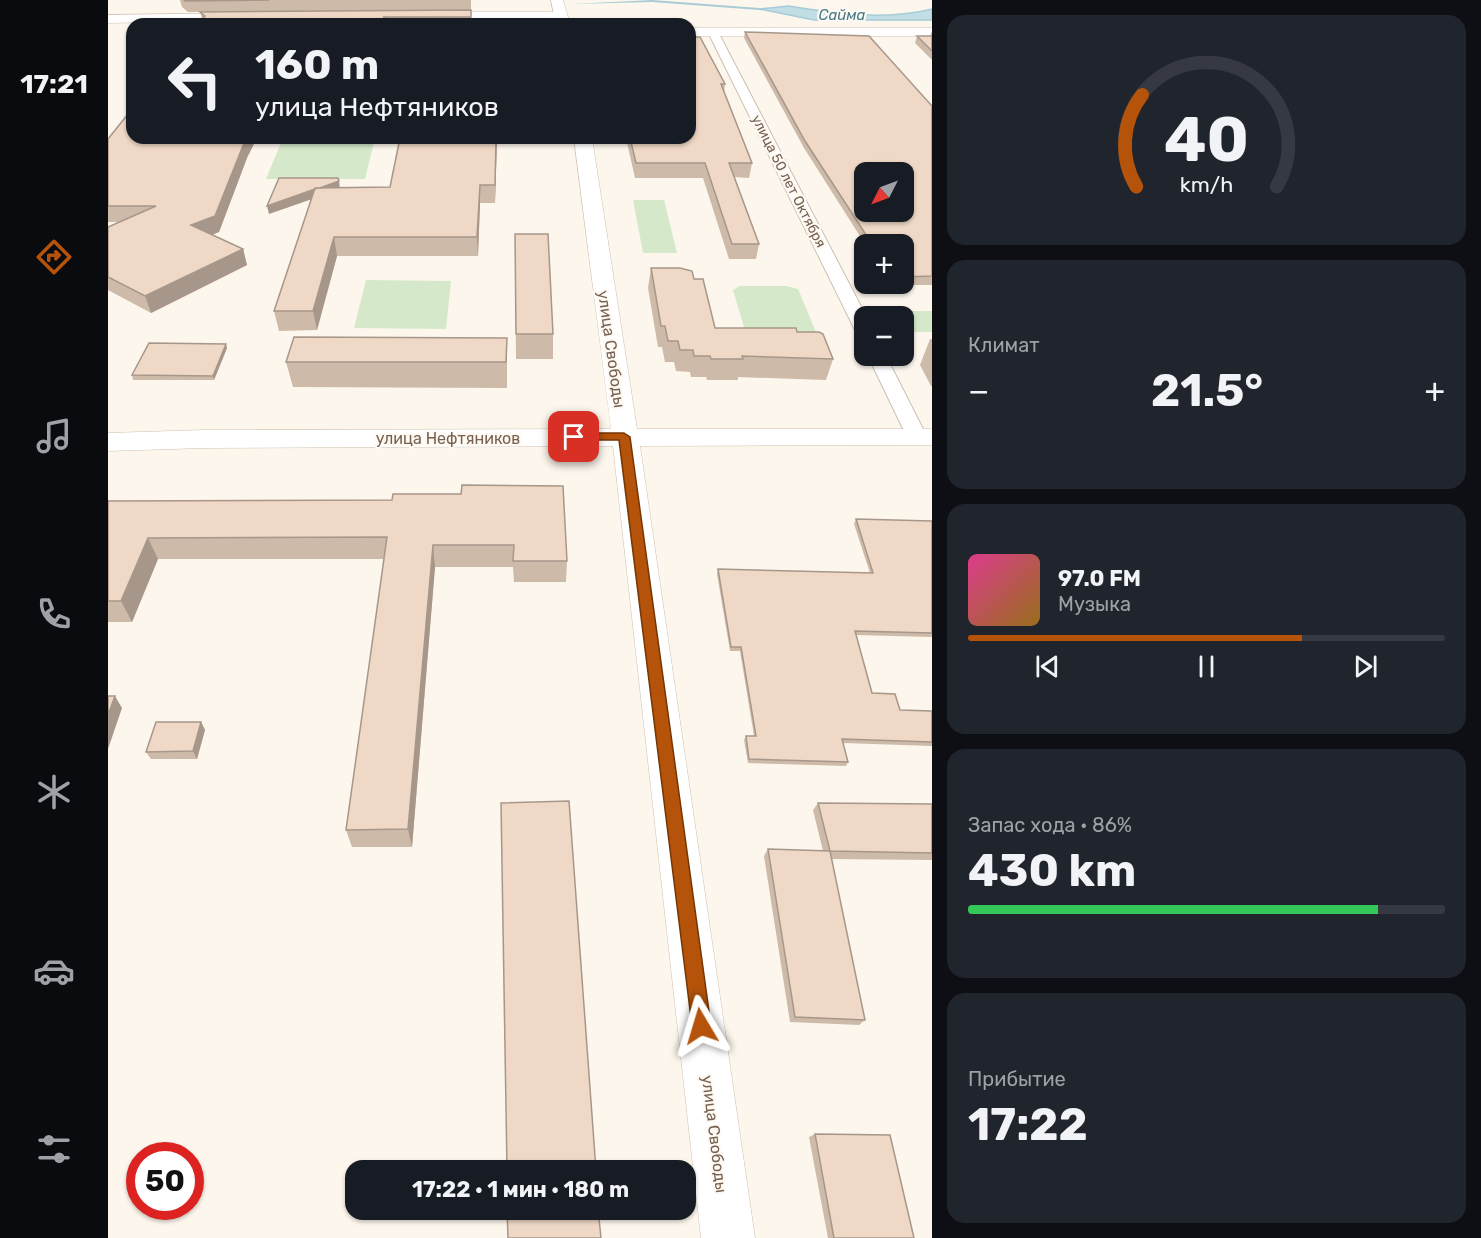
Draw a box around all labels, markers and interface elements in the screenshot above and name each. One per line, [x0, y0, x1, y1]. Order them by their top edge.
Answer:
water label: Сайма [819, 6, 866, 24]
text: 160 m [255, 40, 379, 90]
icon: left [156, 42, 234, 120]
text: 17:21 [20, 68, 88, 100]
text: улица Нефтяников [255, 91, 499, 123]
text: 40 [1164, 103, 1249, 177]
street label: улица 50 лет Октября [748, 112, 829, 250]
north arrow [854, 162, 914, 222]
map controls [854, 162, 914, 366]
text: km/h [1180, 172, 1233, 197]
button: + [854, 234, 914, 294]
icon: directions [33, 236, 75, 278]
street label: улица Свободы [594, 289, 629, 409]
button: − [854, 306, 914, 366]
text: Климат [968, 333, 1040, 357]
text: 21.5° [1151, 364, 1263, 417]
text: − [968, 371, 989, 410]
text: + [1424, 371, 1445, 410]
pin [548, 411, 599, 462]
icon: music [33, 415, 75, 457]
icon: arrive [557, 420, 590, 453]
street label: улица Нефтяников [376, 429, 520, 448]
text: 97.0 FM [1058, 565, 1141, 592]
text: Музыка [1058, 592, 1131, 616]
icon: phone [33, 593, 75, 635]
icon: previous [1031, 650, 1064, 683]
icon: pause [1190, 650, 1223, 683]
icon: next [1349, 650, 1382, 683]
icon: climate [33, 771, 75, 813]
text: Запас хода · 86% [968, 813, 1132, 837]
text: 430 km [968, 844, 1136, 897]
icon: car [33, 950, 75, 992]
position arrow [669, 994, 733, 1058]
text: Прибытие [968, 1067, 1066, 1091]
street label: улица Свободы [698, 1074, 731, 1194]
text: 17:22 [968, 1098, 1088, 1151]
icon: filters [33, 1128, 75, 1170]
speed limit sign: 50 [126, 1142, 204, 1220]
text: 17:22 · 1 мин · 180 m [412, 1176, 629, 1203]

